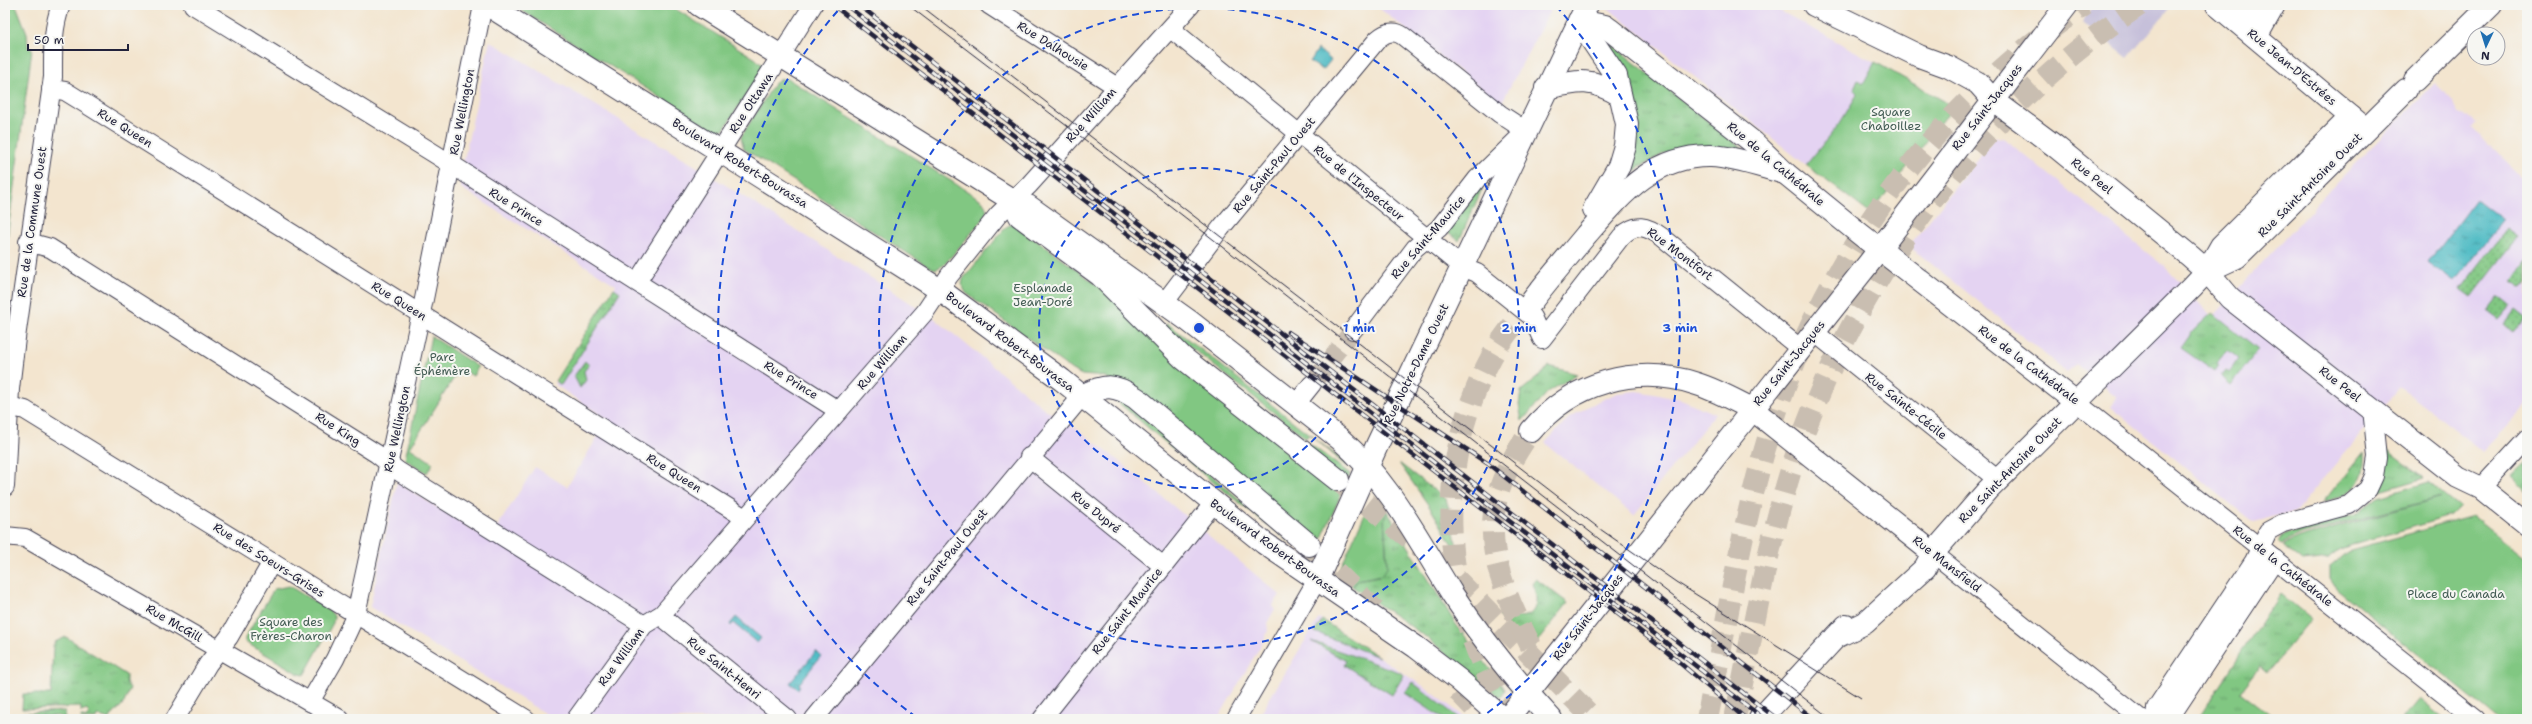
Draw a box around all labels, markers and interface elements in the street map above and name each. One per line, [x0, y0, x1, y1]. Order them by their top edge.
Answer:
street label: Rue Dalhousie [1014, 18, 1092, 74]
street label: Rue Jean-D'Estrées [2244, 25, 2340, 109]
scale bar [28, 26, 128, 52]
north arrow [2466, 26, 2506, 66]
text: 50 m [34, 32, 64, 48]
text: N [2480, 48, 2490, 63]
street label: Rue Saint-Jacques [1948, 60, 2026, 154]
street label: Rue Wellington [446, 67, 478, 157]
street label: Rue Ottawa [725, 69, 777, 136]
street label: Rue William [1062, 84, 1120, 146]
park label: Square Chaboillez [1861, 104, 1921, 134]
street label: Rue Queen [94, 105, 156, 151]
street label: Rue Saint-Paul Ouest [1229, 114, 1319, 216]
street label: Boulevard Robert-Bourassa [669, 115, 811, 212]
street label: Rue de la Cathédrale [1724, 118, 1828, 210]
street label: Rue Saint-Antoine Ouest [2254, 129, 2366, 241]
street label: Rue de l'Inspecteur [1310, 141, 1408, 225]
street label: Rue de la Commune Ouest [13, 145, 51, 299]
street label: Rue Peel [2068, 154, 2116, 198]
street label: Rue Prince [486, 184, 546, 230]
street label: Rue Saint-Maurice [1387, 192, 1469, 282]
street label: Rue Montfort [1644, 224, 1716, 284]
street label: Rue Queen [368, 278, 430, 324]
park label: Esplanade Jean-Doré [1013, 280, 1073, 310]
street label: Boulevard Robert-Bourassa [942, 288, 1078, 396]
street label: Rue Notre-Dame Ouest [1380, 301, 1452, 427]
street label: Rue Saint-Jacques [1749, 317, 1829, 409]
text: 1 min [1343, 320, 1375, 336]
text: 2 min [1502, 320, 1537, 336]
text: 3 min [1663, 320, 1698, 336]
centre of rings [1192, 321, 1206, 335]
street label: Rue de la Cathédrale [1975, 322, 2083, 408]
street label: Rue William [853, 331, 911, 393]
park label: Parc Éphémère [414, 349, 470, 379]
street label: Rue Prince [761, 357, 821, 403]
street label: Rue Peel [2316, 363, 2365, 406]
street label: Rue Sainte-Cécile [1862, 369, 1950, 443]
street label: Rue Wellington [380, 384, 414, 474]
street label: Rue King [312, 408, 364, 450]
street label: Rue Saint-Antoine Ouest [1955, 413, 2065, 527]
street label: Rue Queen [643, 450, 705, 496]
street label: Rue Dupré [1068, 487, 1124, 537]
street label: Boulevard Robert-Bourassa [1207, 495, 1344, 601]
street label: Rue Saint-Paul Ouest [903, 505, 991, 609]
street label: Rue des Soeurs-Grises [210, 519, 328, 601]
street label: Rue de la Cathédrale [2230, 522, 2336, 610]
street label: Rue Mansfield [1909, 532, 1985, 596]
street label: Rue Saint Maurice [1088, 564, 1166, 658]
street label: Rue Saint-Jacques [1549, 570, 1627, 664]
park label: Place du Canada [2407, 586, 2505, 602]
street label: Rue McGill [143, 600, 205, 646]
park label: Square des Frères-Charon [250, 614, 332, 644]
street label: Rue William [594, 625, 648, 689]
street label: Rue Saint-Henri [684, 633, 764, 703]

